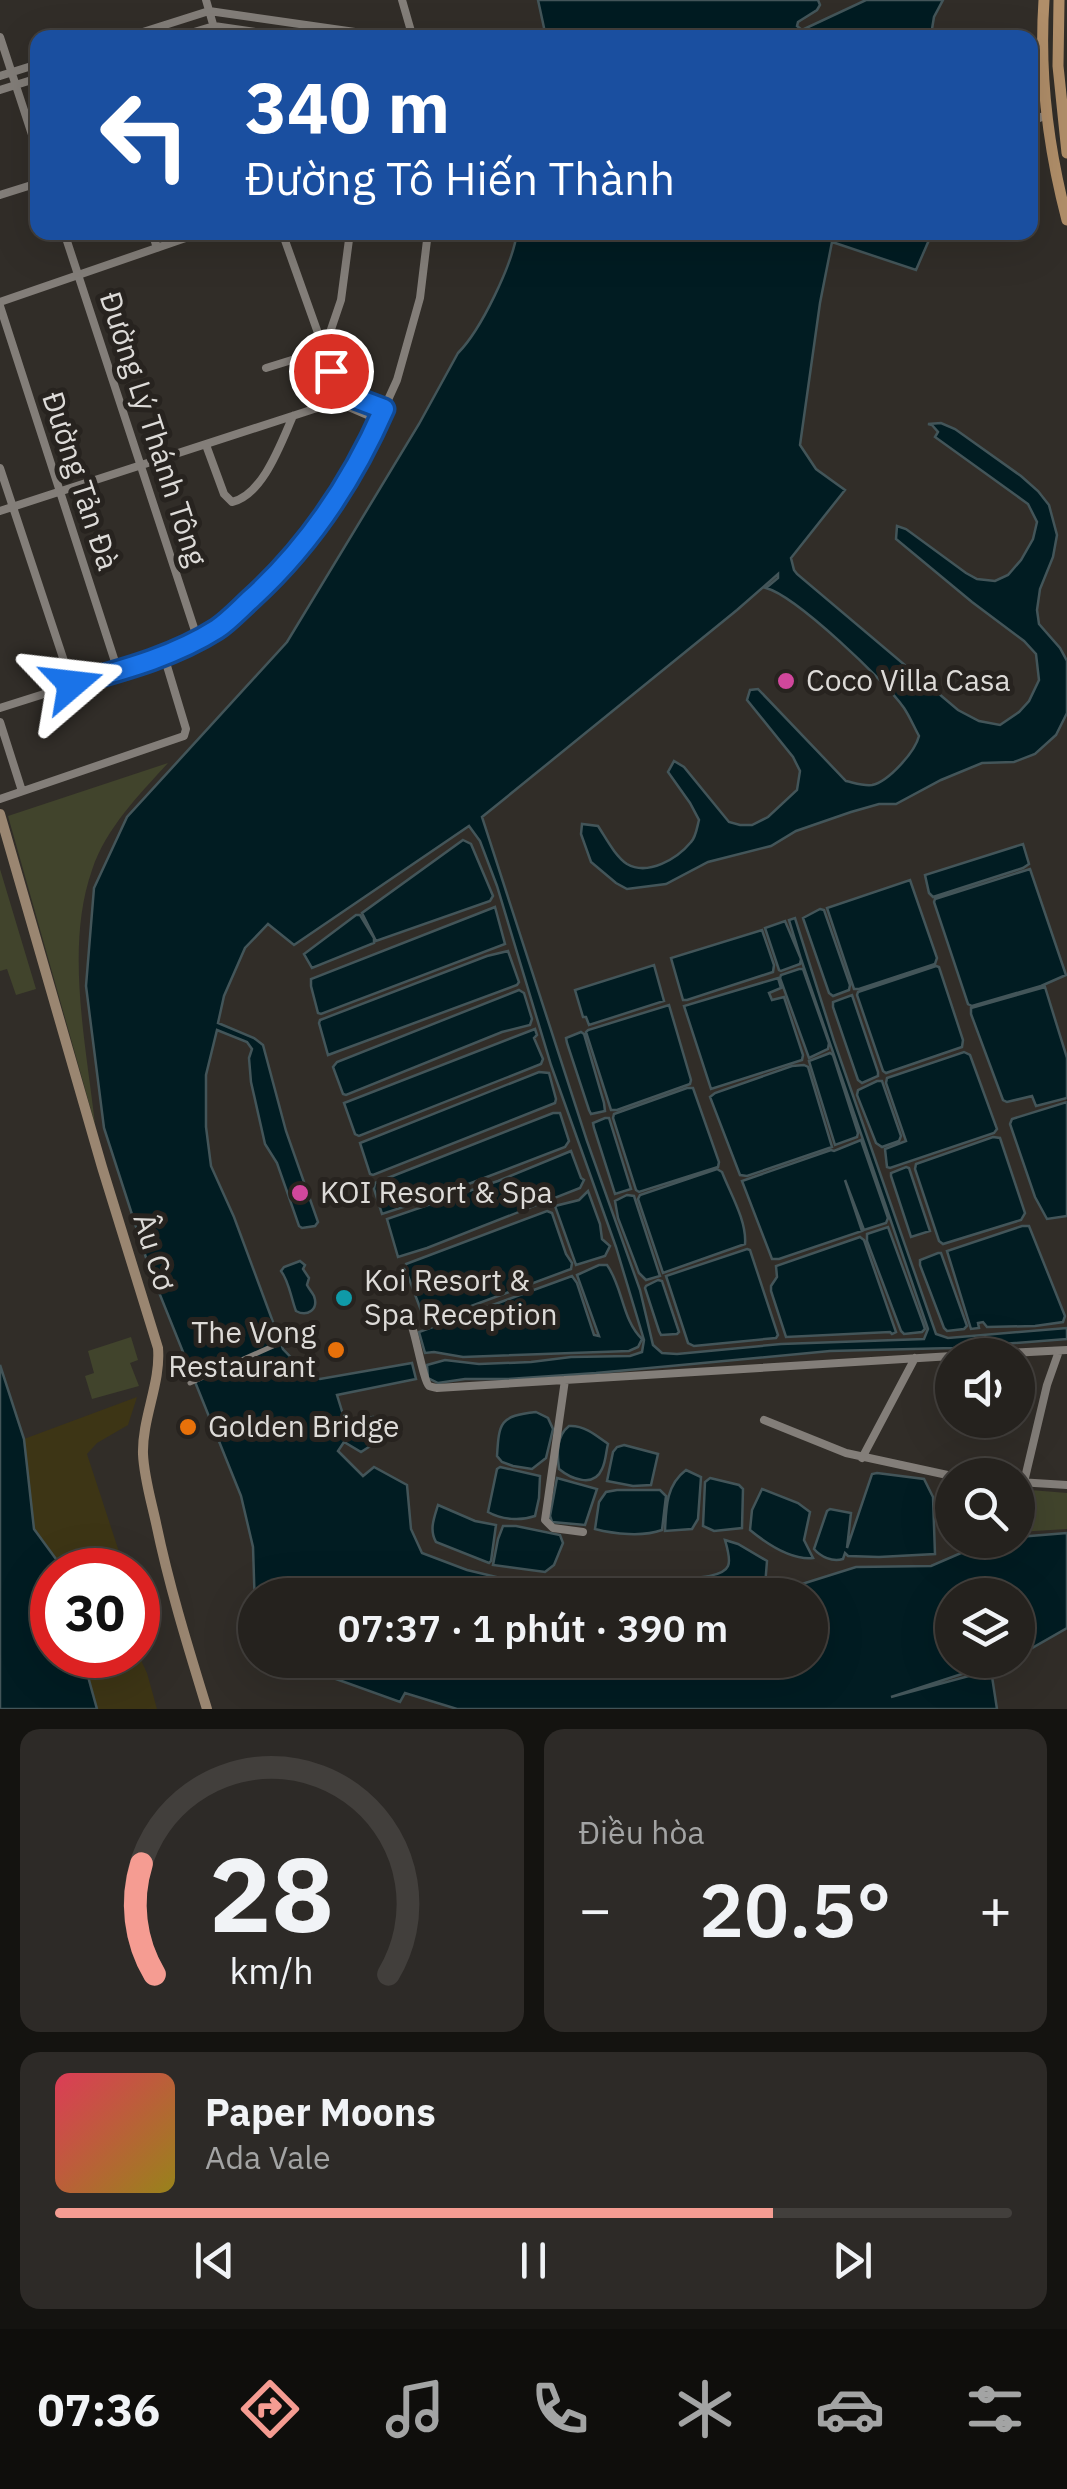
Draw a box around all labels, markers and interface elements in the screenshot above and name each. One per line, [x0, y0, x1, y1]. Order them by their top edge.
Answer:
text: 340 m [245, 61, 450, 152]
icon: left [80, 70, 210, 200]
text: Đường Tô Hiến Thành [245, 149, 675, 207]
street label: Đường Lý Thánh Tông [92, 286, 217, 571]
pin [289, 329, 374, 414]
icon: arrive [304, 344, 359, 399]
street label: Đường Tản Đà [34, 386, 129, 575]
position arrow [20, 632, 124, 736]
place label: Coco Villa Casa [806, 660, 1011, 699]
marker: Coco Villa Casa [775, 670, 797, 692]
place label: KOI Resort & Spa [320, 1172, 553, 1211]
marker: KOI Resort & Spa [289, 1182, 311, 1204]
street label: Âu Cơ [125, 1208, 186, 1295]
place label: Koi Resort & Spa Reception [364, 1260, 558, 1333]
marker: Koi Resort & Spa Reception [333, 1287, 355, 1309]
place label: The Vong Restaurant [168, 1312, 316, 1385]
map controls [935, 1338, 1035, 1678]
button: sound [935, 1338, 1035, 1438]
marker: The Vong Restaurant [325, 1339, 347, 1361]
place label: Golden Bridge [208, 1406, 399, 1445]
marker: Golden Bridge [177, 1416, 199, 1438]
button: search [935, 1458, 1035, 1558]
speed limit sign: 30 [30, 1548, 160, 1678]
button: layers [935, 1578, 1035, 1678]
text: 07:37 · 1 phút · 390 m [338, 1603, 728, 1652]
text: Điều hòa [579, 1811, 705, 1853]
text: 28 [209, 1825, 334, 1961]
text: 20.5° [699, 1860, 892, 1958]
text: − [579, 1873, 612, 1944]
text: + [979, 1873, 1012, 1944]
text: km/h [230, 1947, 314, 1994]
text: Paper Moons [205, 2087, 436, 2136]
text: Ada Vale [205, 2136, 331, 2178]
icon: previous [187, 2233, 242, 2288]
icon: pause [506, 2233, 561, 2288]
icon: next [825, 2233, 880, 2288]
icon: directions [235, 2374, 305, 2444]
icon: music [380, 2374, 450, 2444]
icon: phone [525, 2374, 595, 2444]
icon: climate [670, 2374, 740, 2444]
icon: car [815, 2374, 885, 2444]
icon: filters [960, 2374, 1030, 2444]
text: 07:36 [37, 2380, 160, 2438]

